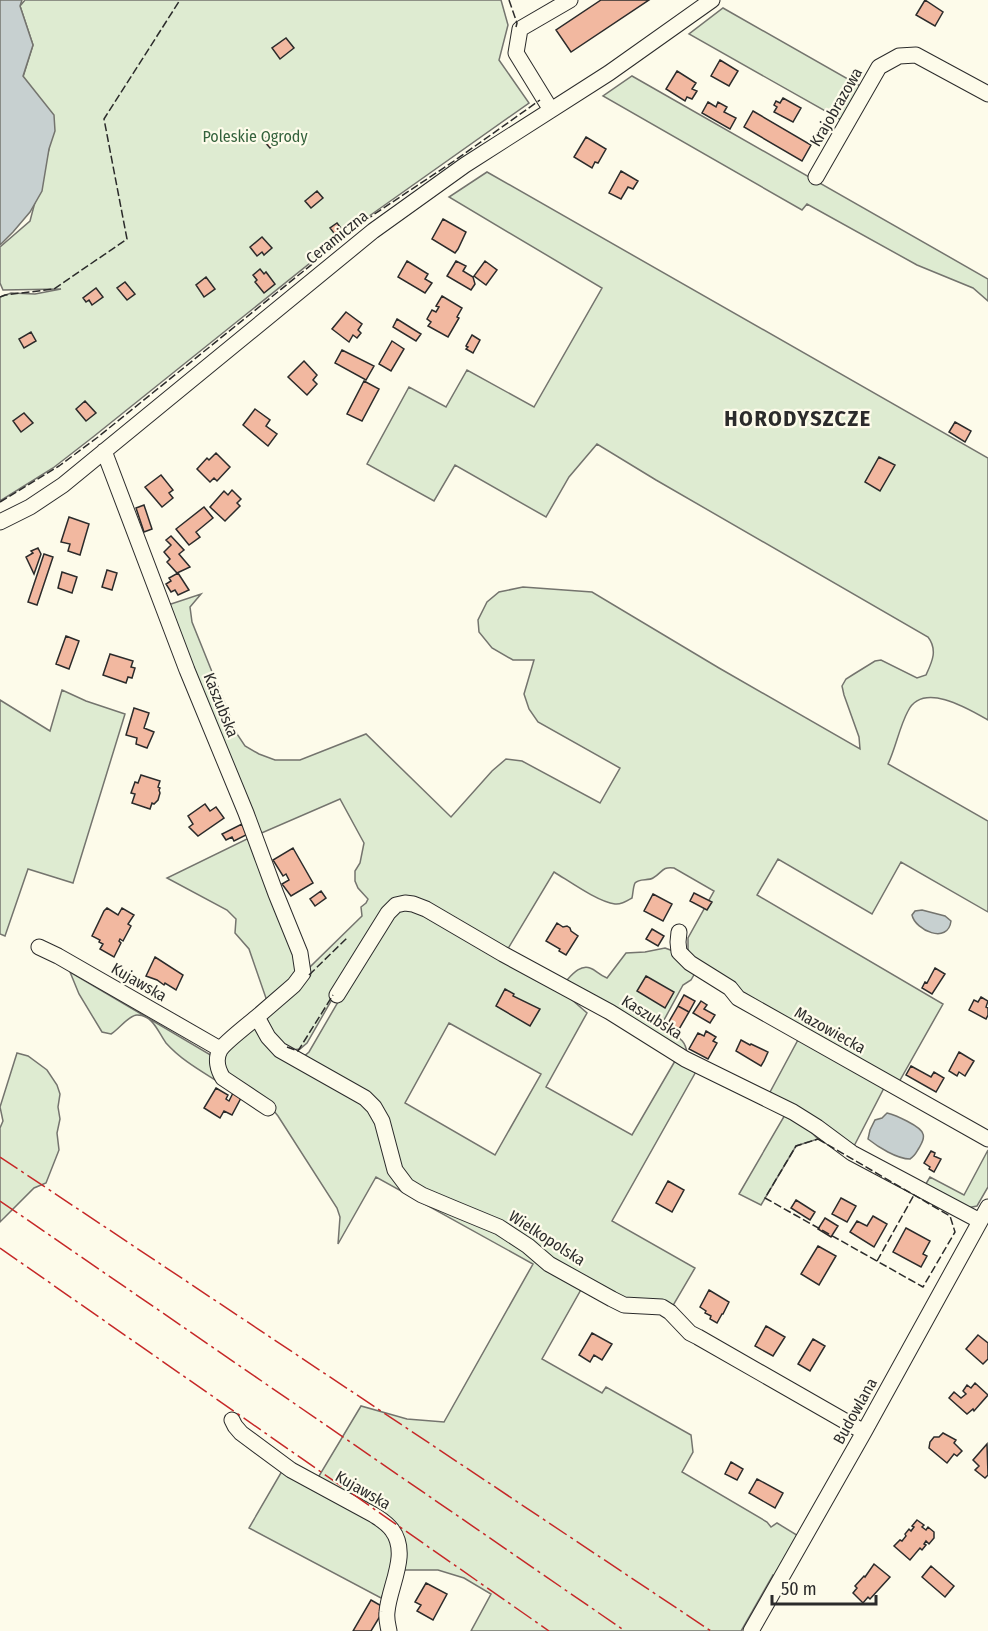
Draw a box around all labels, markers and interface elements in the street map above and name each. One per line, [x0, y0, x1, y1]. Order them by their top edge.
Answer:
street label: Krajobrazowa [806, 64, 866, 150]
park label: Poleskie Ogrody [202, 127, 308, 146]
street label: Ceramiczna [302, 206, 372, 268]
district label: HORODYSZCZE [724, 405, 872, 432]
street label: Kaszubska [199, 670, 243, 740]
street label: Kujawska [108, 959, 170, 1006]
street label: Kaszubska [618, 991, 686, 1043]
street label: Mazowiecka [791, 1003, 869, 1057]
street label: Wielkopolska [505, 1206, 589, 1270]
street label: Budowlana [829, 1374, 881, 1447]
street label: Kujawska [332, 1467, 394, 1514]
scale bar [772, 1568, 876, 1606]
text: 50 m [781, 1578, 817, 1600]

